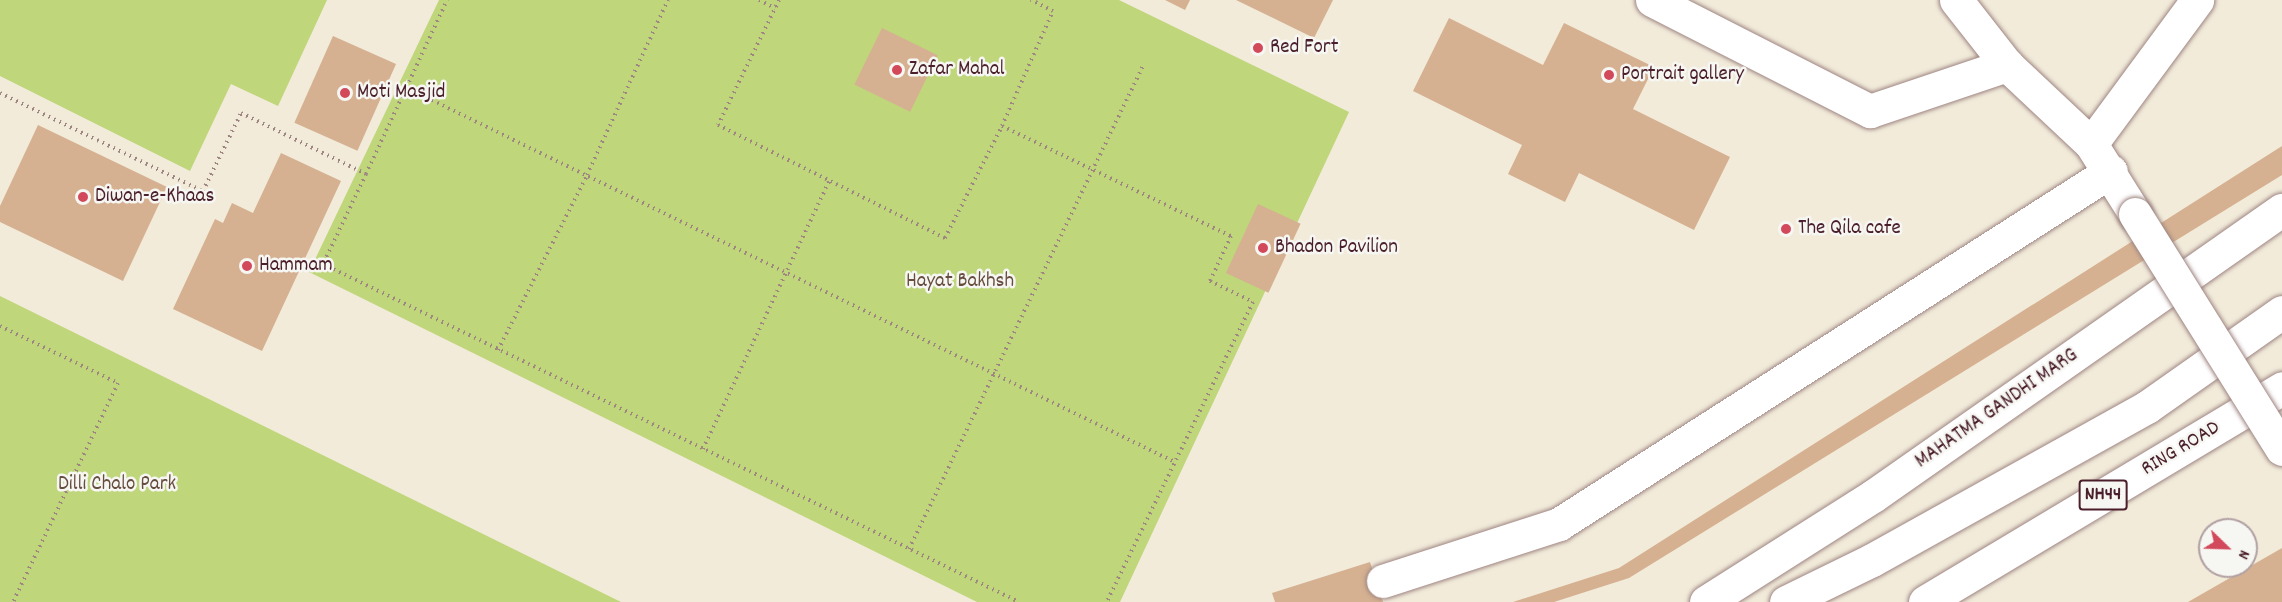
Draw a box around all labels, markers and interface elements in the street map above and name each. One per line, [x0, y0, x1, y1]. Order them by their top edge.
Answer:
place label: Red Fort [1270, 35, 1338, 61]
marker: Red Fort [1251, 41, 1265, 55]
place label: Zafar Mahal [909, 57, 1005, 83]
place label: Portrait gallery [1621, 62, 1744, 88]
marker: Zafar Mahal [890, 63, 904, 77]
marker: Portrait gallery [1602, 68, 1616, 82]
place label: Moti Masjid [357, 80, 445, 106]
marker: Moti Masjid [338, 86, 352, 100]
place label: Diwan-e-Khaas [95, 184, 214, 210]
marker: Diwan-e-Khaas [76, 190, 90, 204]
place label: The Qila cafe [1798, 216, 1901, 242]
marker: The Qila cafe [1779, 222, 1793, 236]
place label: Bhadon Pavilion [1275, 235, 1398, 261]
marker: Bhadon Pavilion [1256, 241, 1270, 255]
place label: Hammam [259, 253, 333, 279]
marker: Hammam [240, 259, 254, 273]
park label: Hayat Bakhsh [906, 269, 1014, 295]
street label: MAHATMA GANDHI MARG [1911, 343, 2083, 475]
street label: RING ROAD [2137, 416, 2225, 482]
park label: Dilli Chalo Park [58, 472, 176, 498]
road number: NH44 [2078, 478, 2128, 512]
north arrow [2198, 518, 2258, 578]
text: N [2231, 546, 2255, 563]

